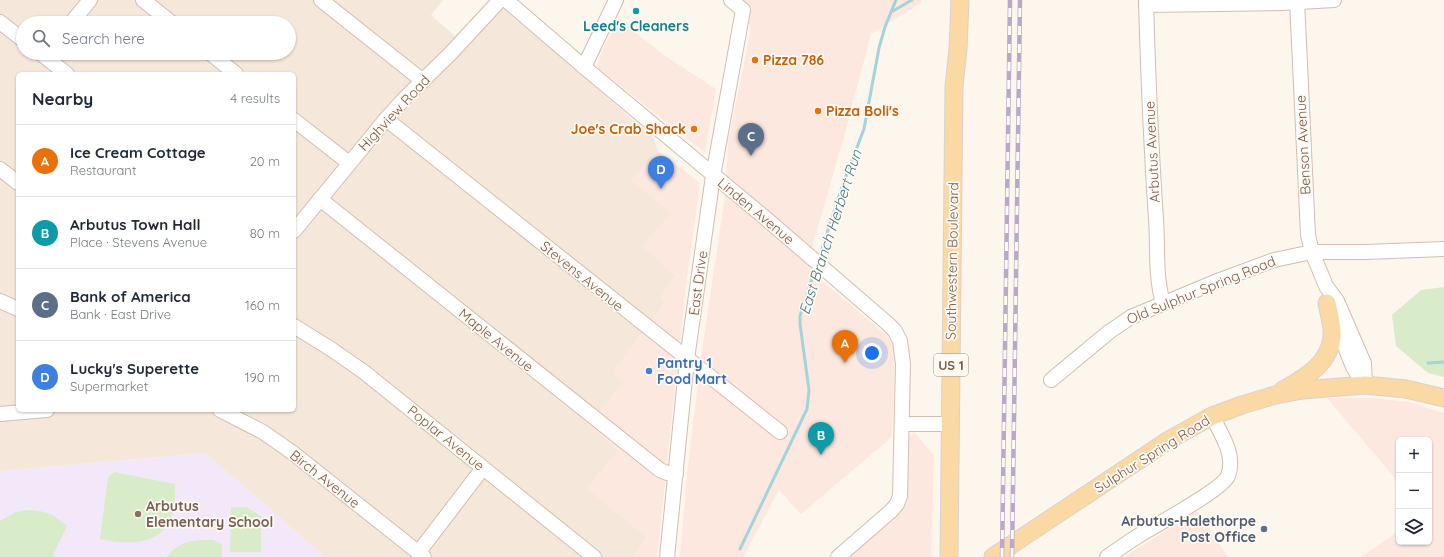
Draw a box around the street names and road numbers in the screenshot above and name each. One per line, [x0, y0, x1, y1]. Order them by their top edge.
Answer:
street label: Highview Road [354, 71, 434, 155]
street label: Benson Avenue [1291, 95, 1315, 195]
street label: Arbutus Avenue [1140, 101, 1164, 203]
street label: Linden Avenue [714, 174, 798, 248]
street label: Southwestern Boulevard [942, 182, 962, 340]
street label: Stevens Avenue [537, 237, 627, 315]
street label: East Drive [685, 249, 711, 317]
street label: Old Sulphur Spring Road [1124, 252, 1278, 328]
street label: Maple Avenue [455, 304, 537, 376]
road number: US 1 [934, 354, 968, 376]
street label: Poplar Avenue [404, 401, 488, 475]
street label: Sulphur Spring Road [1091, 411, 1213, 497]
street label: Birch Avenue [286, 446, 364, 512]

